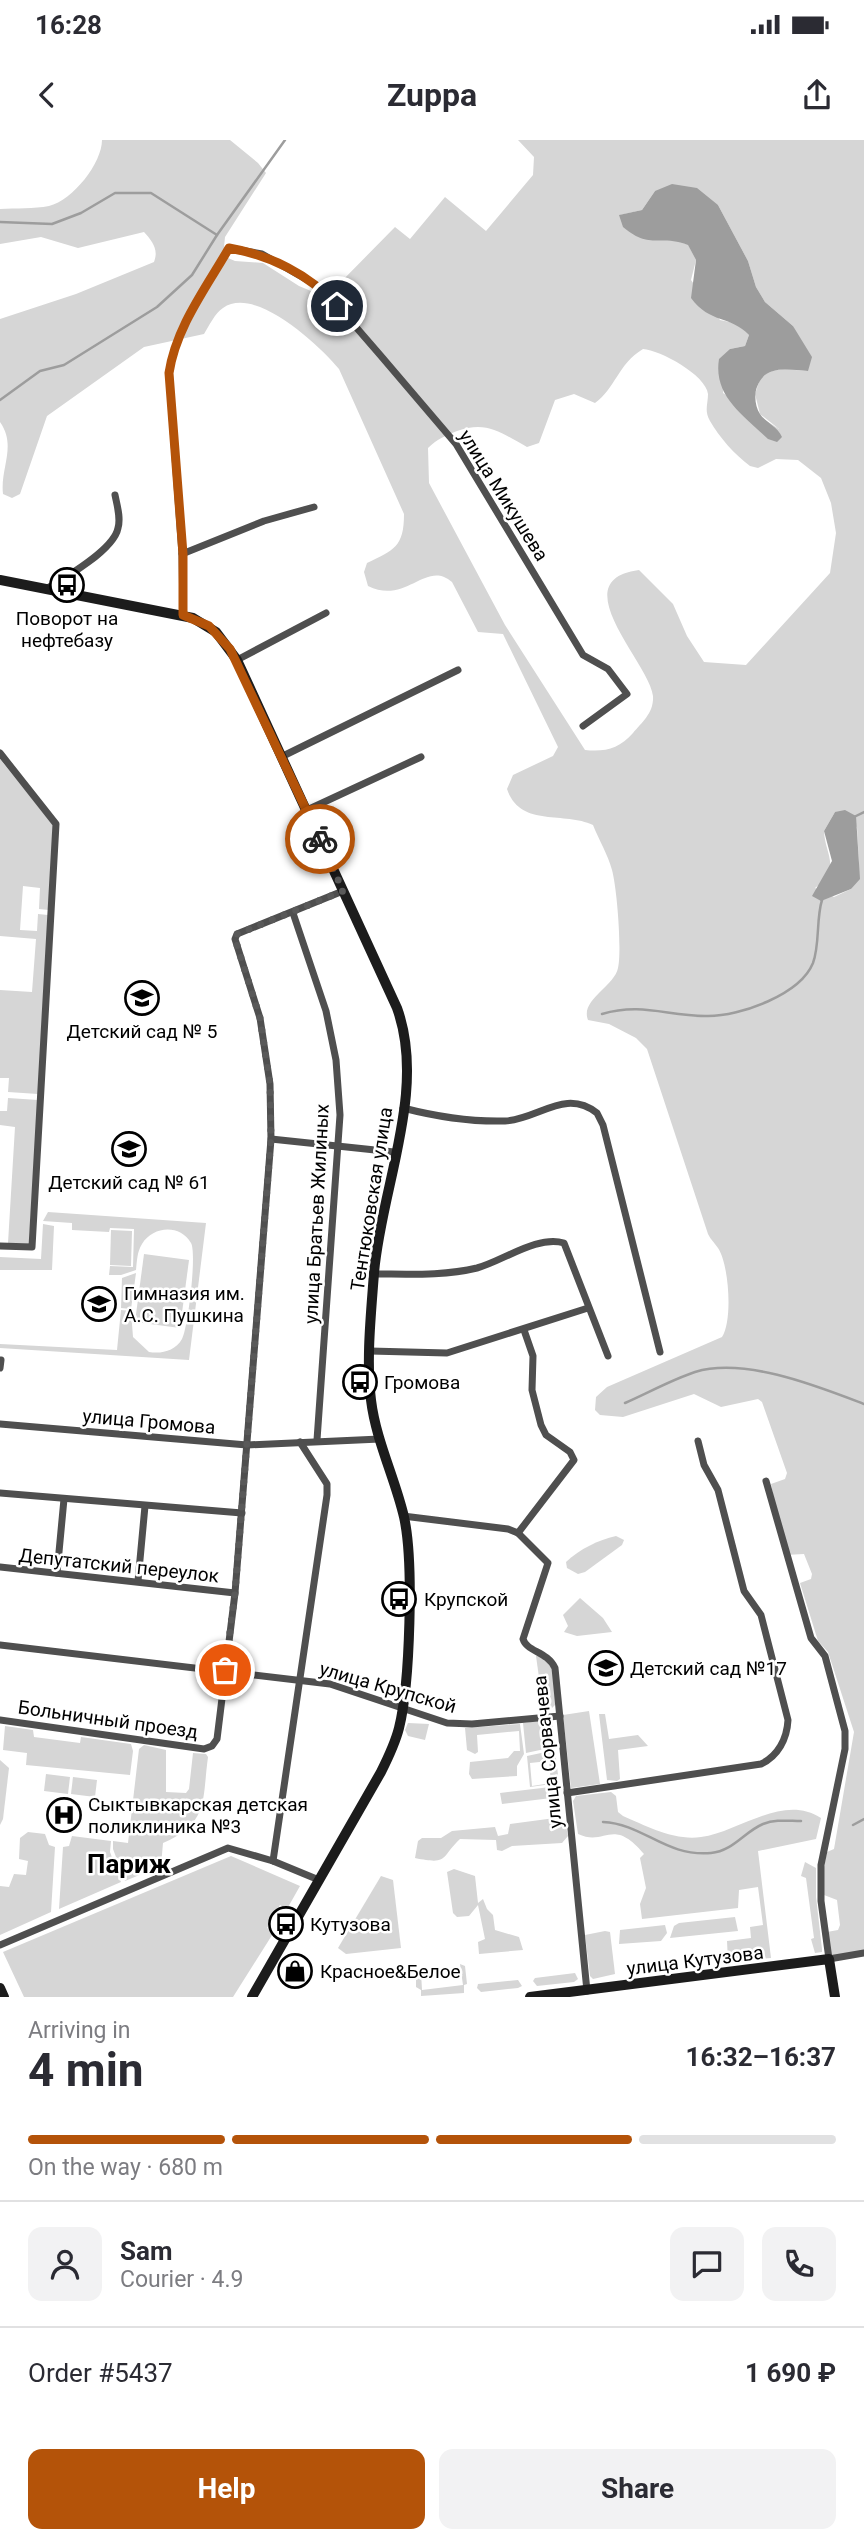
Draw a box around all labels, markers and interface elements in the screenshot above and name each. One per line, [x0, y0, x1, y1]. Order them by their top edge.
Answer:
text: 16:28 [35, 10, 102, 40]
icon: back [28, 76, 66, 114]
text: Zuppa [387, 76, 477, 114]
icon: share [798, 76, 836, 114]
pin [307, 276, 367, 336]
icon: home [318, 287, 356, 325]
street label: улица Микушева [454, 425, 553, 565]
bus stop icon: Поворот на нефтебазу [48, 566, 86, 604]
place label: Поворот на нефтебазу [16, 607, 118, 652]
courier [285, 804, 355, 874]
icon: bike [301, 820, 339, 858]
school or university icon: Детский сад № 5 [123, 979, 161, 1017]
place label: Детский сад № 5 [67, 1020, 217, 1043]
street label: улица Братьев Жилиных [299, 1103, 334, 1325]
street label: Тентюковская улица [346, 1106, 397, 1293]
school or university icon: Детский сад № 61 [110, 1130, 148, 1168]
place label: Детский сад № 61 [48, 1171, 210, 1194]
place label: Гимназия им. А.С. Пушкина [124, 1282, 245, 1327]
school or university icon: Гимназия им. А.С. Пушкина [80, 1285, 118, 1323]
bus stop icon: Громова [341, 1363, 379, 1401]
place label: Громова [384, 1371, 460, 1394]
street label: улица Громова [82, 1404, 216, 1439]
street label: Депутатский переулок [18, 1544, 221, 1588]
bus stop icon: Крупской [380, 1580, 418, 1618]
place label: Крупской [424, 1588, 508, 1611]
pin [195, 1640, 255, 1700]
school or university icon: Детский сад №17 [587, 1649, 625, 1687]
icon: bag [206, 1651, 244, 1689]
street label: улица Крупской [317, 1657, 459, 1718]
place label: Детский сад №17 [630, 1657, 787, 1680]
street label: улица Сорвачева [528, 1674, 567, 1830]
street label: Больничный проезд [17, 1695, 199, 1743]
place label: Сыктывкарская детская поликлиника №3 [88, 1793, 308, 1838]
hospital icon: Сыктывкарская детская поликлиника №3 [45, 1796, 83, 1834]
district label: Париж [87, 1849, 171, 1879]
bus stop icon: Кутузова [267, 1905, 305, 1943]
place label: Кутузова [310, 1913, 391, 1936]
street label: улица Кутузова [625, 1941, 765, 1980]
shop icon: Красное&Белое [276, 1952, 314, 1990]
place label: Красное&Белое [320, 1960, 461, 1983]
text: Arriving in [28, 2017, 131, 2044]
text: 16:32–16:37 [686, 2042, 836, 2072]
text: 4 min [28, 2043, 144, 2097]
text: On the way · 680 m [28, 2154, 223, 2181]
button: person [28, 2227, 102, 2301]
button: chat [670, 2227, 744, 2301]
button: phone [762, 2227, 836, 2301]
text: Sam [120, 2236, 172, 2266]
text: Courier · 4.9 [120, 2266, 243, 2293]
text: Order #5437 [28, 2358, 173, 2388]
text: 1 690 ₽ [745, 2358, 836, 2388]
button: Help [28, 2449, 425, 2529]
button: Share [439, 2449, 836, 2529]

